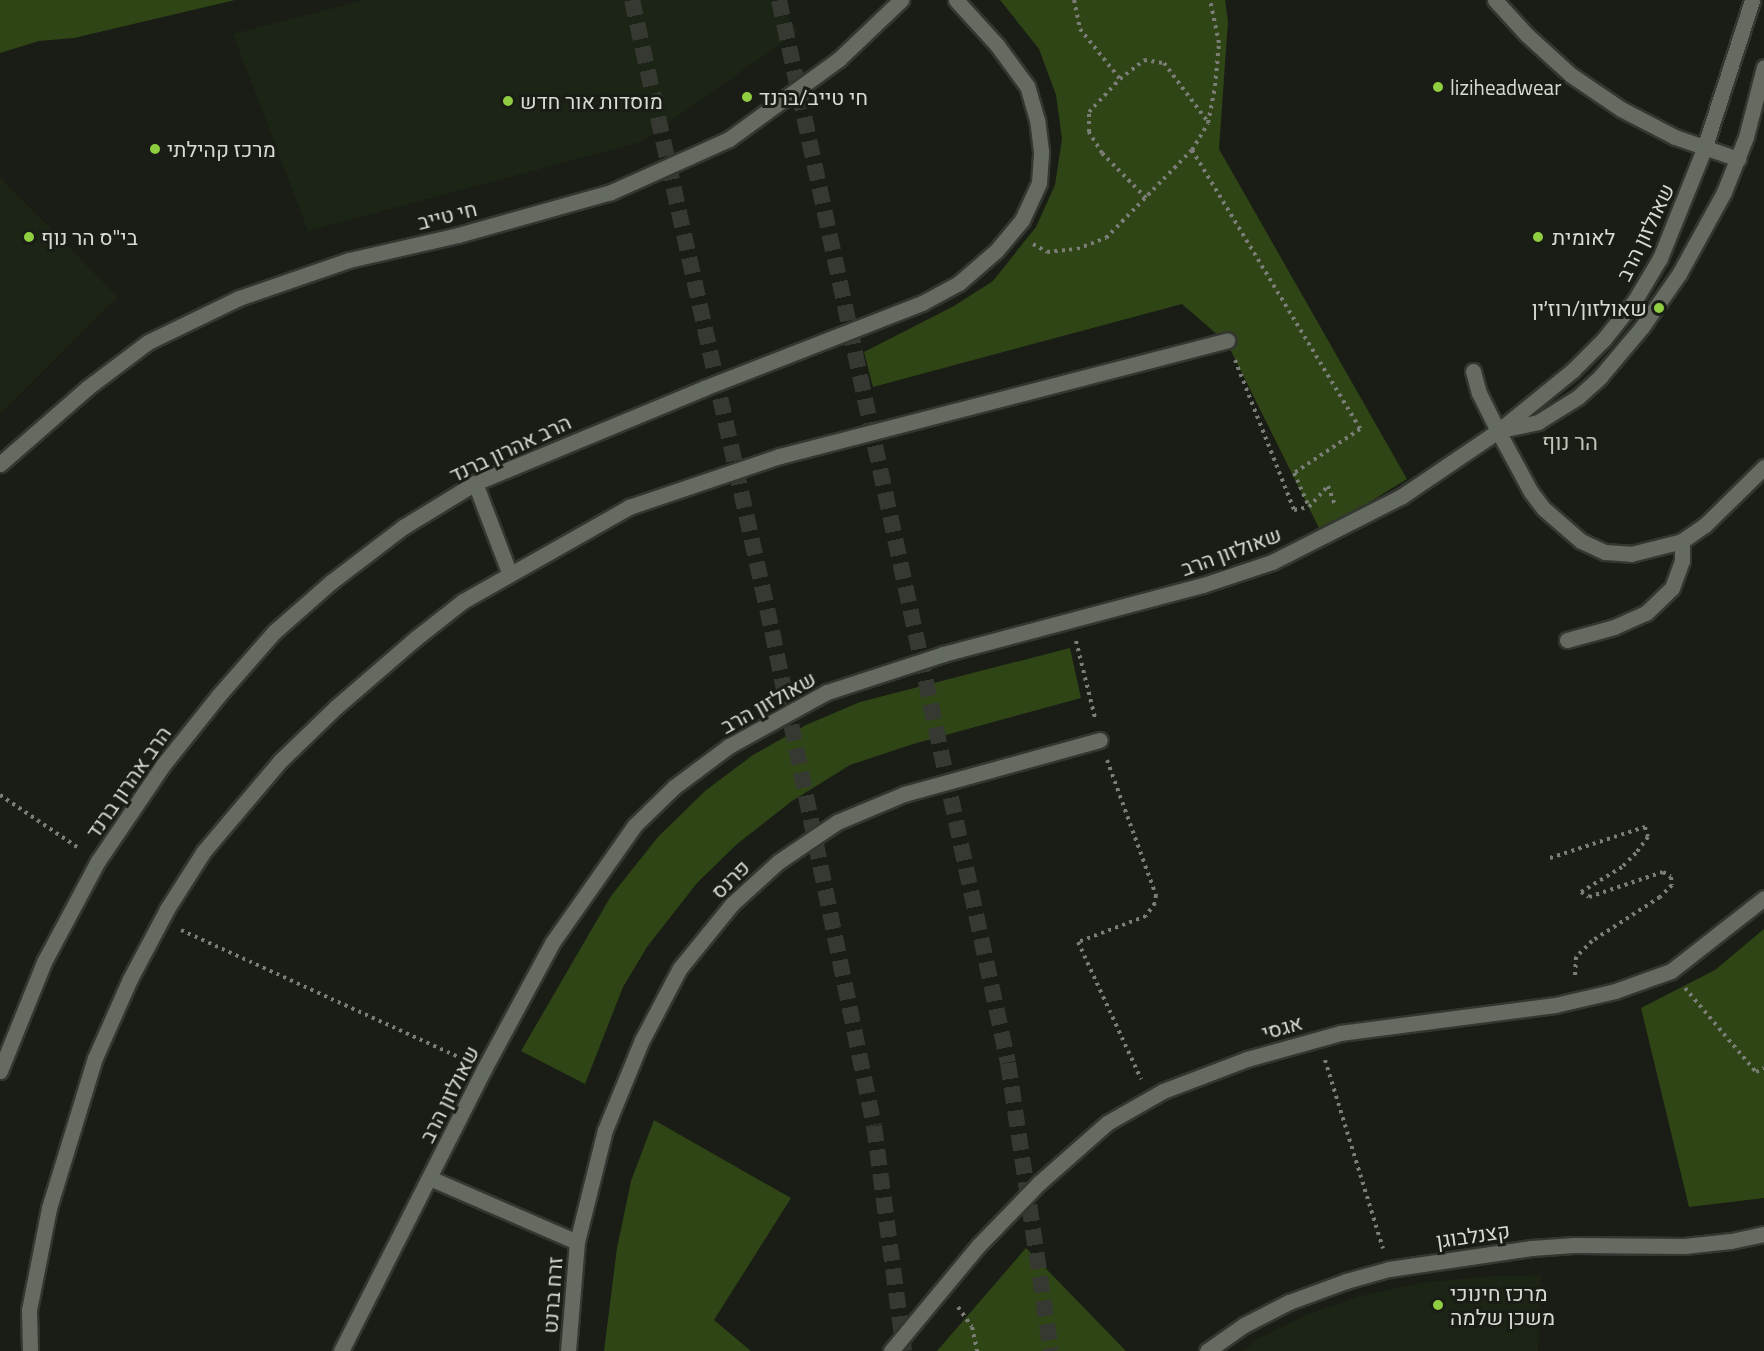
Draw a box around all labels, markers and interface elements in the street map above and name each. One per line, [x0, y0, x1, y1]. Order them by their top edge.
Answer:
place label: liziheadwear [1450, 74, 1561, 100]
marker: liziheadwear [1431, 80, 1445, 94]
place label: חי טייב/ברנד [759, 84, 868, 110]
place label: מוסדות אור חדש [520, 88, 663, 114]
marker: חי טייב/ברנד [740, 90, 754, 104]
marker: מוסדות אור חדש [501, 94, 515, 108]
place label: מרכז קהילתי [167, 136, 276, 162]
marker: מרכז קהילתי [148, 142, 162, 156]
street label: שאולזון הרב [1611, 179, 1679, 285]
street label: חי טייב [415, 195, 479, 235]
place label: בי"ס הר נוף [41, 224, 138, 250]
place label: לאומית [1552, 224, 1615, 250]
marker: לאומית [1529, 228, 1547, 246]
marker: בי"ס הר נוף [22, 230, 36, 244]
place label: שאולזון/רוז׳ין [1532, 295, 1647, 321]
marker: שאולזון/רוז׳ין [1652, 301, 1666, 315]
street label: הרב אהרון ברנד [445, 409, 575, 487]
district label: הר נוף [1542, 430, 1598, 456]
street label: שאולזון הרב [1177, 521, 1285, 581]
street label: שאולזון הרב [716, 665, 820, 739]
street label: הרב אהרון ברנד [80, 721, 176, 843]
street label: פרנס [705, 854, 755, 904]
street label: אגסי [1259, 1009, 1305, 1045]
street label: שאולזון הרב [414, 1041, 484, 1147]
street label: קצנלבוגן [1434, 1217, 1512, 1253]
street label: זרח ברנט [537, 1256, 567, 1334]
place label: מרכז חינוכי משכן שלמה [1450, 1280, 1555, 1330]
marker: מרכז חינוכי משכן שלמה [1431, 1298, 1445, 1312]

